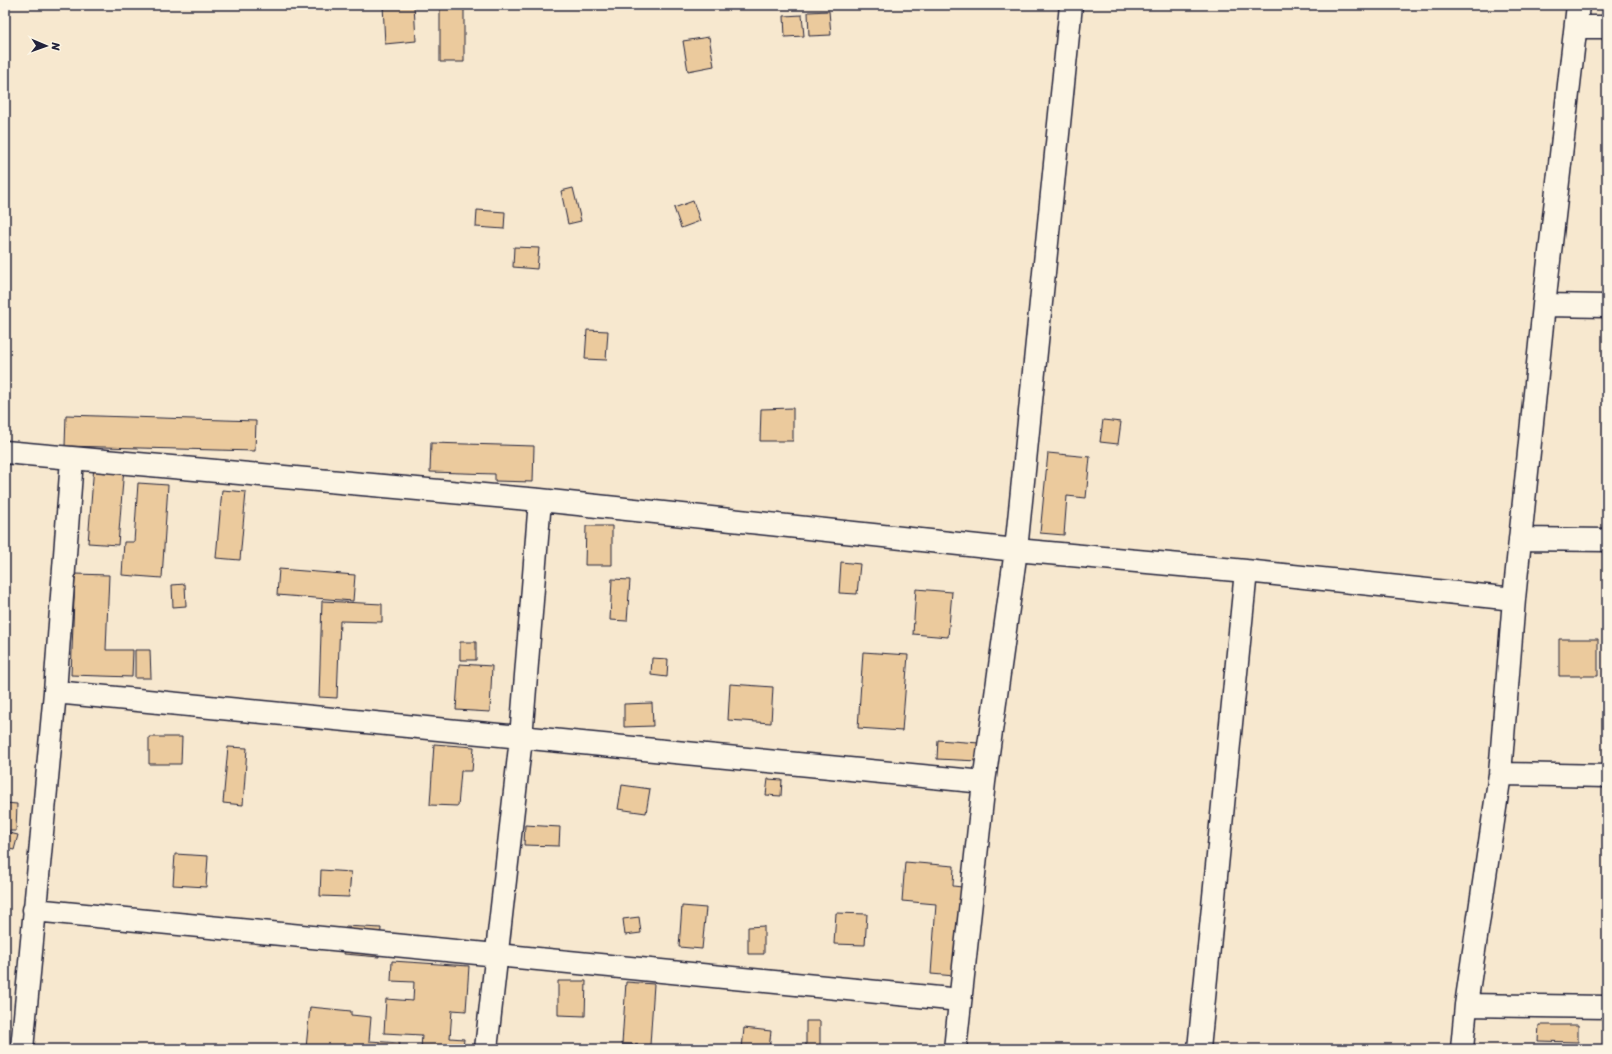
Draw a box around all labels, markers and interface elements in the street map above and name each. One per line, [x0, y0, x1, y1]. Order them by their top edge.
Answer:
north arrow [26, 26, 66, 66]
text: N [46, 41, 65, 51]

